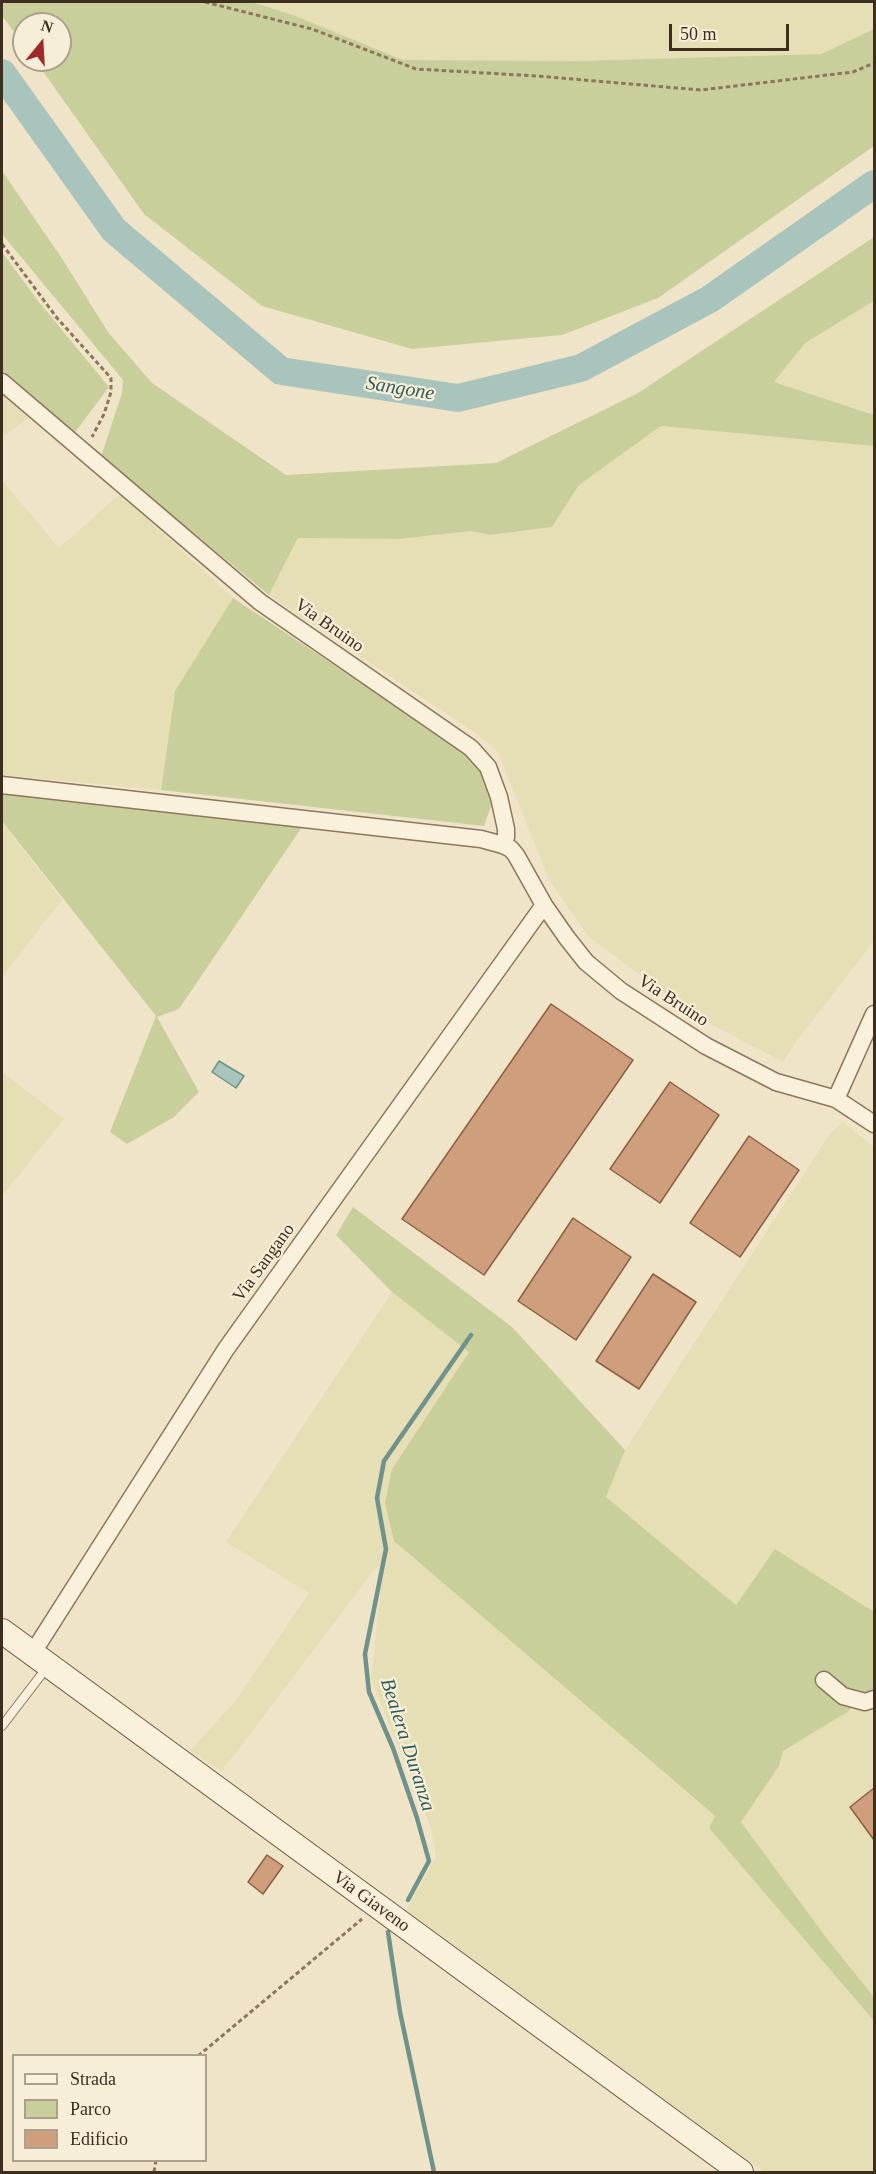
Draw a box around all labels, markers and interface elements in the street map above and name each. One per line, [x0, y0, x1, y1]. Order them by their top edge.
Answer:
north arrow [12, 12, 72, 72]
scale bar [672, 12, 792, 50]
text: N [39, 16, 55, 36]
text: 50 m [680, 24, 717, 44]
water label: Sangone [364, 372, 436, 406]
street label: Via Bruino [290, 594, 368, 658]
street label: Via Bruino [634, 970, 712, 1032]
street label: Via Sangano [228, 1220, 300, 1306]
water label: Bealera Duranza [374, 1676, 440, 1814]
street label: Via Giaveno [328, 1867, 414, 1937]
legend [12, 2054, 207, 2162]
text: Strada [70, 2069, 116, 2089]
text: Parco [70, 2099, 111, 2119]
text: Edificio [70, 2129, 128, 2149]

